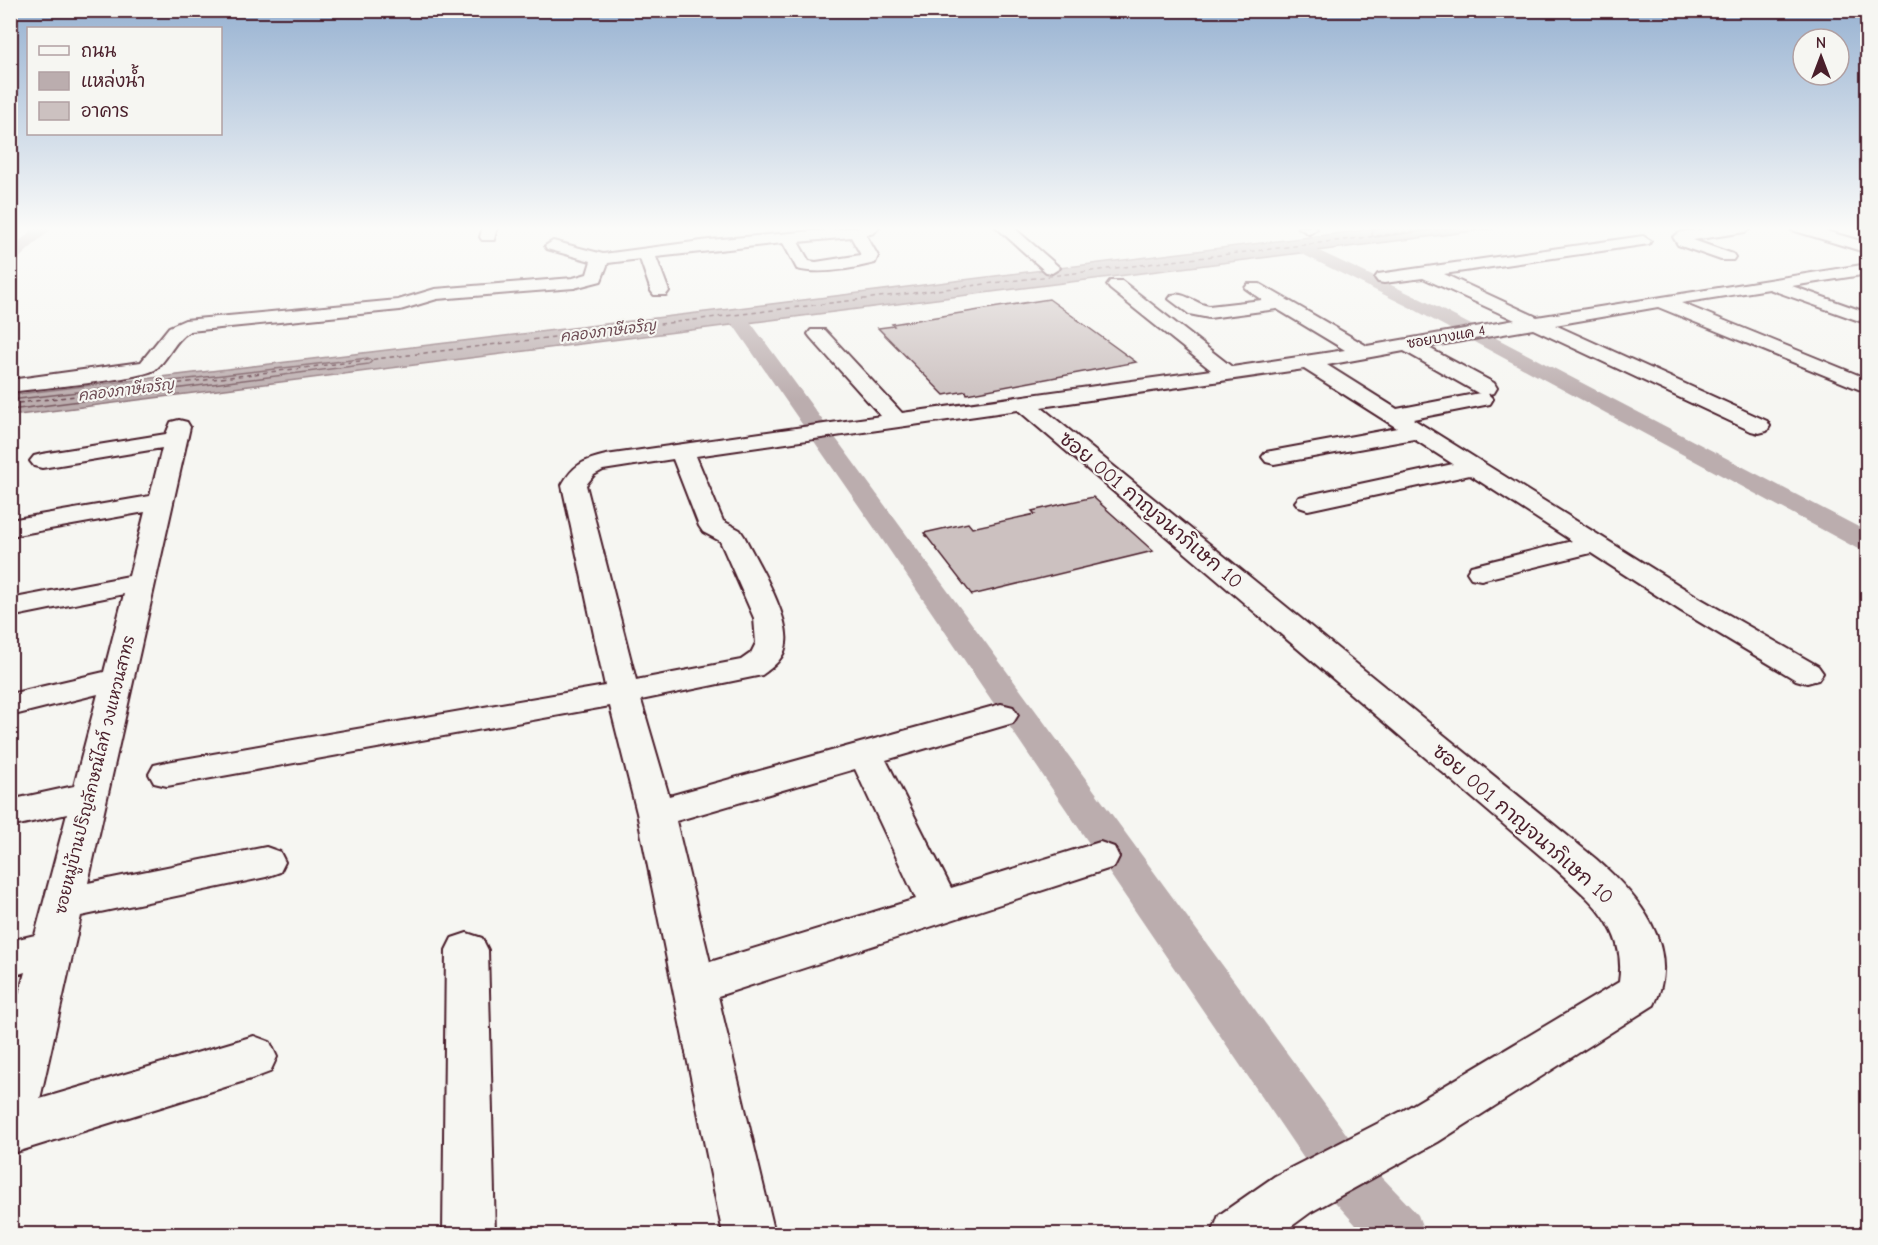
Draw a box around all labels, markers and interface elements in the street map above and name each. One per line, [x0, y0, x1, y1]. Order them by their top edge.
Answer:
legend [27, 27, 222, 135]
north arrow [1791, 27, 1851, 87]
text: N [1816, 34, 1826, 52]
text: ถนน [81, 41, 116, 62]
text: แหล่งน้ำ [81, 64, 145, 92]
text: อาคาร [81, 101, 129, 122]
water label: คลองภาษีเจริญ [559, 315, 658, 346]
street label: ซอยบางแค 4 [1405, 322, 1487, 352]
water label: คลองภาษีเจริญ [77, 374, 176, 405]
street label: ซอย 001 กาญจนาภิเษก 10 [1055, 426, 1248, 593]
street label: ซอยหมู่บ้านปริญลักษณ์ไลท์ วงแหวนสาทร [49, 633, 141, 917]
street label: ซอย 001 กาญจนาภิเษก 10 [1428, 738, 1619, 909]

